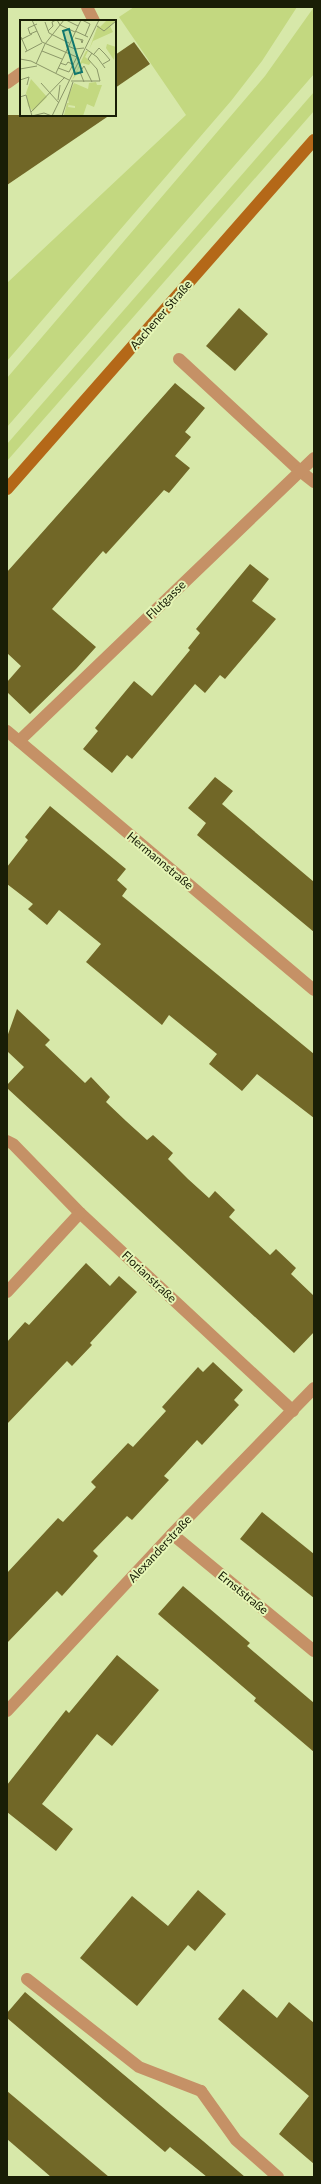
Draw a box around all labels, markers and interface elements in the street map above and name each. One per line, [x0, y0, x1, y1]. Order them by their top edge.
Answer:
inset map [20, 20, 116, 116]
street label: Aachener Straße [126, 277, 195, 352]
street label: Flutgasse [143, 577, 189, 622]
street label: Hermannstraße [124, 829, 197, 893]
street label: Florianstraße [119, 1248, 180, 1306]
street label: Alexanderstraße [125, 1512, 195, 1585]
street label: Ernststraße [215, 1568, 271, 1617]

